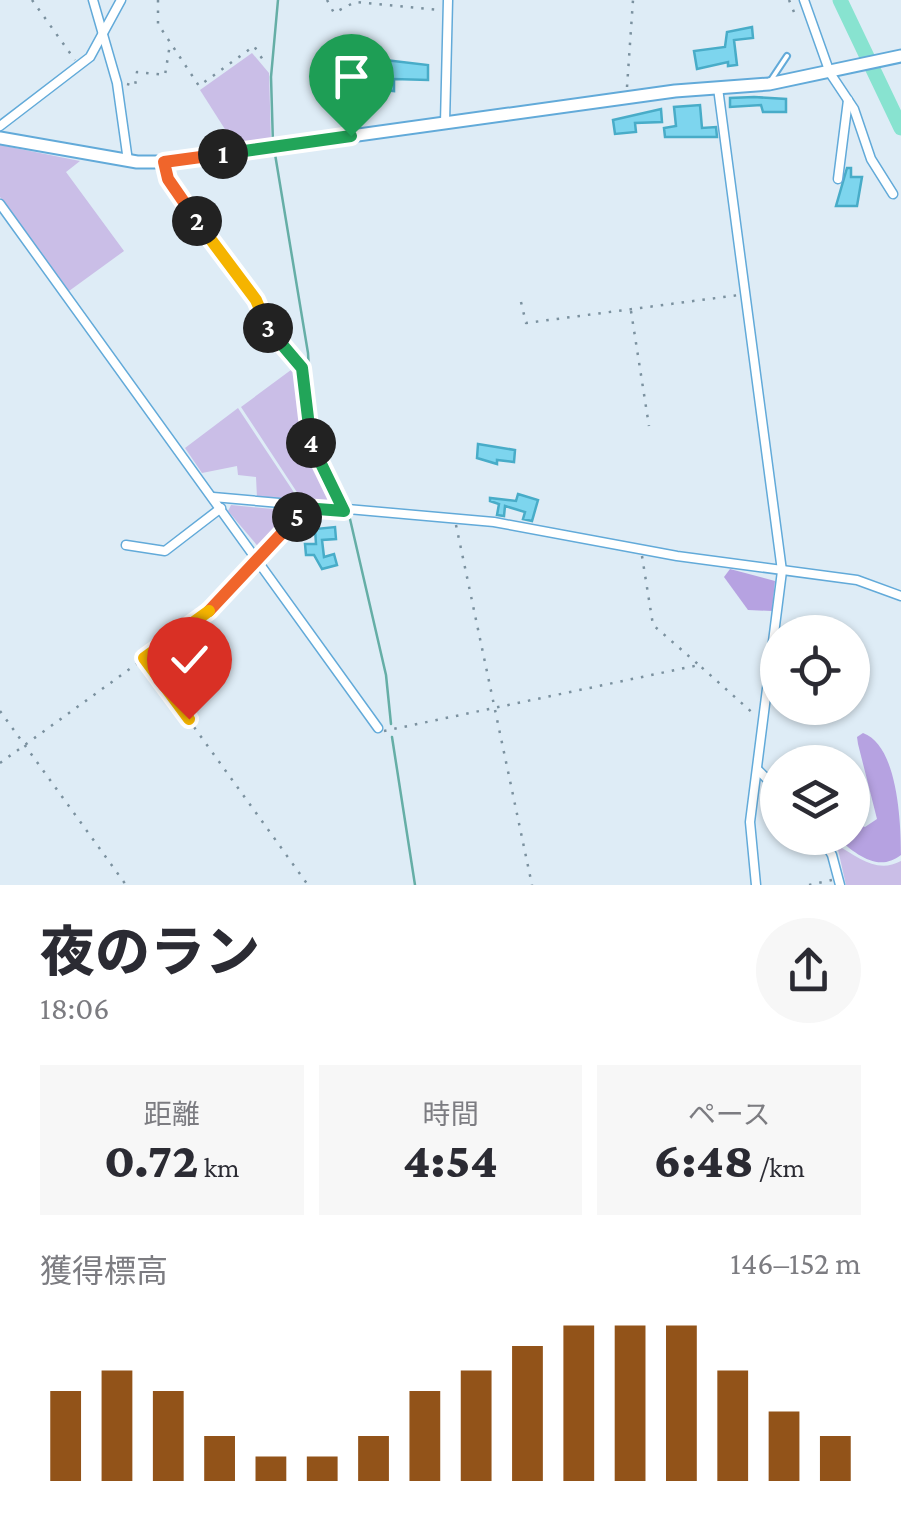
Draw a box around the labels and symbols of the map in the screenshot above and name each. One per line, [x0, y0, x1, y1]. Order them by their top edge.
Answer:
pin [309, 34, 394, 137]
pin: 1 [198, 129, 248, 179]
pin: 2 [172, 196, 222, 246]
pin: 3 [243, 303, 293, 353]
pin: 4 [286, 418, 336, 468]
pin: 5 [272, 492, 322, 542]
pin [147, 617, 232, 720]

